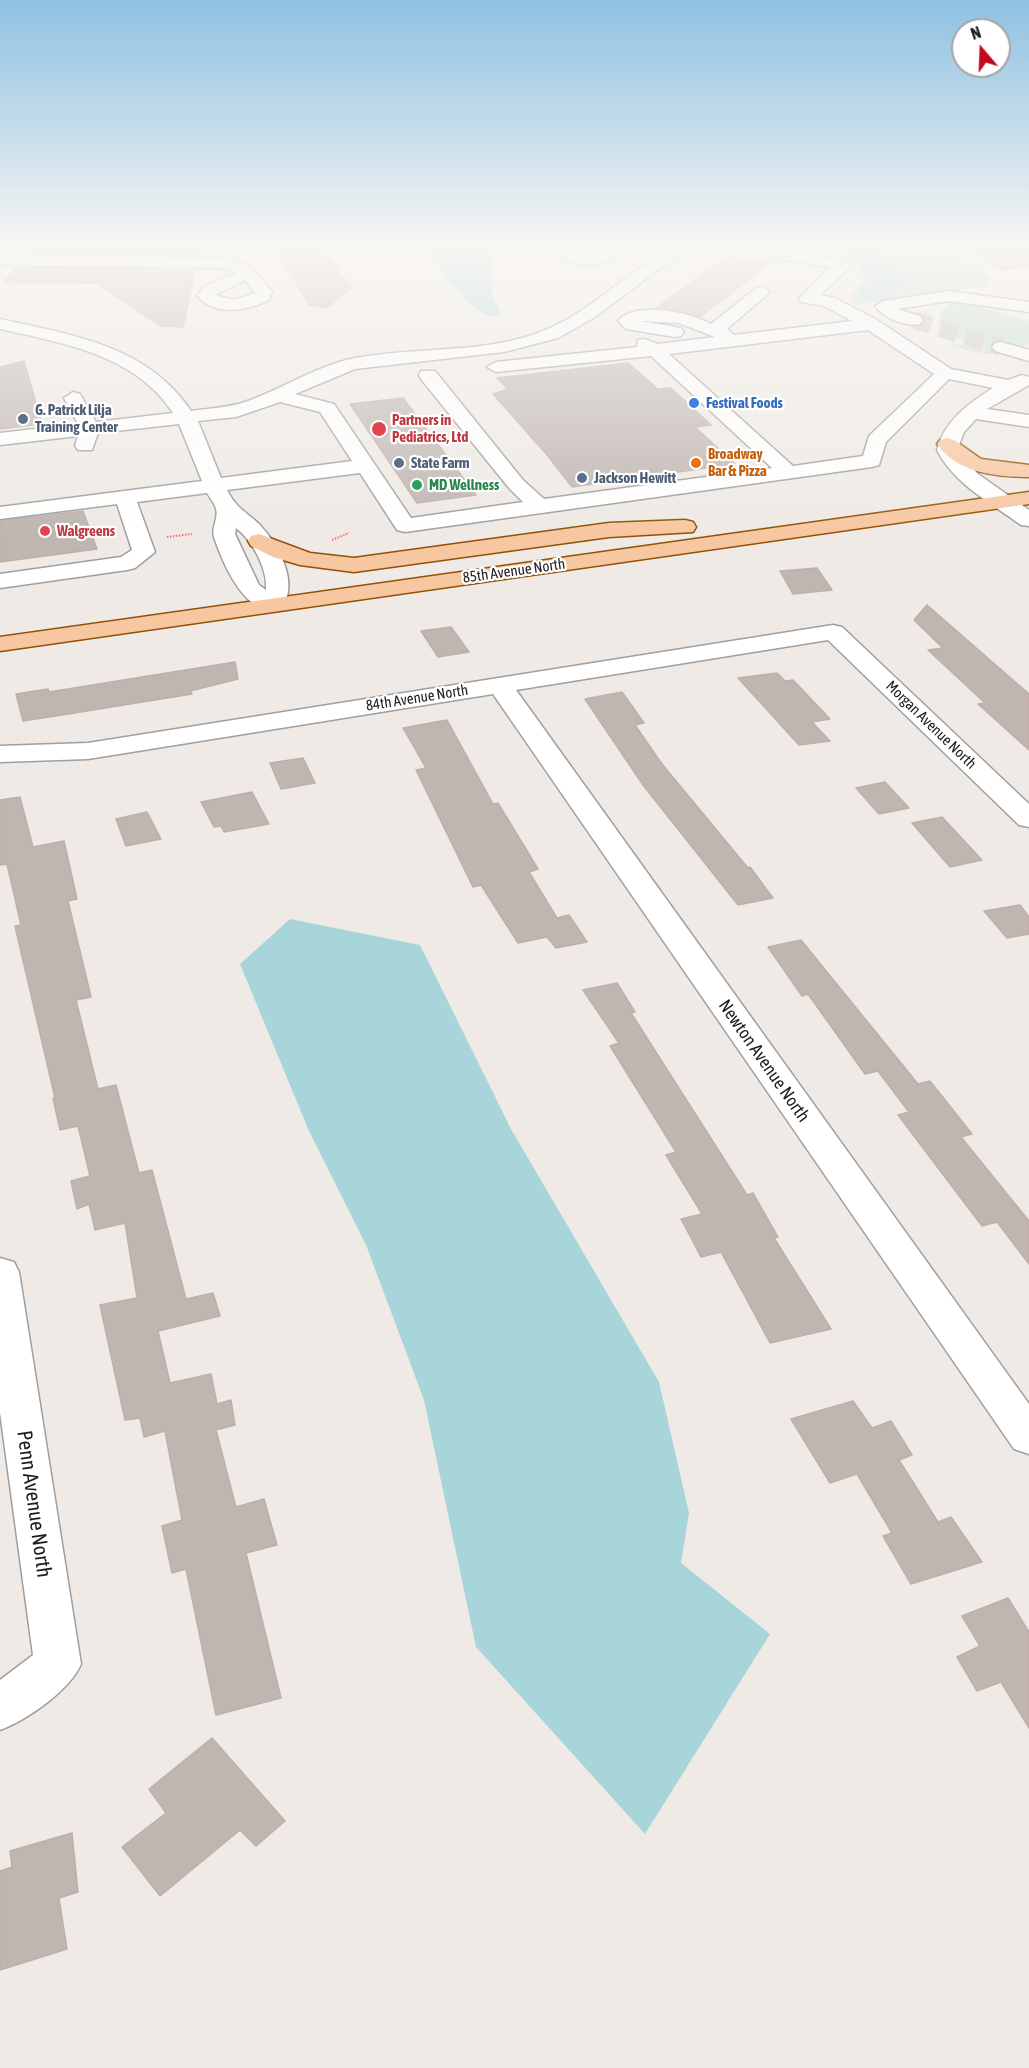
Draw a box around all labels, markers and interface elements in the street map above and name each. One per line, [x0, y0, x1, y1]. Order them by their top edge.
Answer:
north arrow [951, 18, 1011, 78]
text: N [968, 23, 983, 43]
place label: Festival Foods [706, 394, 783, 412]
marker: Festival Foods [687, 396, 701, 410]
place label: G. Patrick Lilja Training Center [35, 401, 118, 436]
place label: Partners in Pediatrics, Ltd [392, 411, 468, 446]
marker: G. Patrick Lilja Training Center [16, 412, 30, 426]
marker: Partners in Pediatrics, Ltd [370, 420, 388, 438]
place label: Broadway Bar & Pizza [708, 445, 767, 480]
place label: State Farm [411, 454, 470, 472]
marker: State Farm [392, 456, 406, 470]
marker: Broadway Bar & Pizza [689, 456, 703, 470]
place label: Jackson Hewitt [594, 469, 676, 487]
marker: Jackson Hewitt [575, 471, 589, 485]
place label: MD Wellness [429, 476, 499, 494]
marker: MD Wellness [410, 478, 424, 492]
place label: Walgreens [57, 522, 115, 540]
marker: Walgreens [38, 524, 52, 538]
street label: 85th Avenue North [462, 555, 566, 587]
street label: Morgan Avenue North [882, 677, 980, 773]
street label: 84th Avenue North [365, 681, 469, 715]
street label: Newton Avenue North [714, 996, 814, 1126]
street label: Penn Avenue North [11, 1429, 57, 1579]

